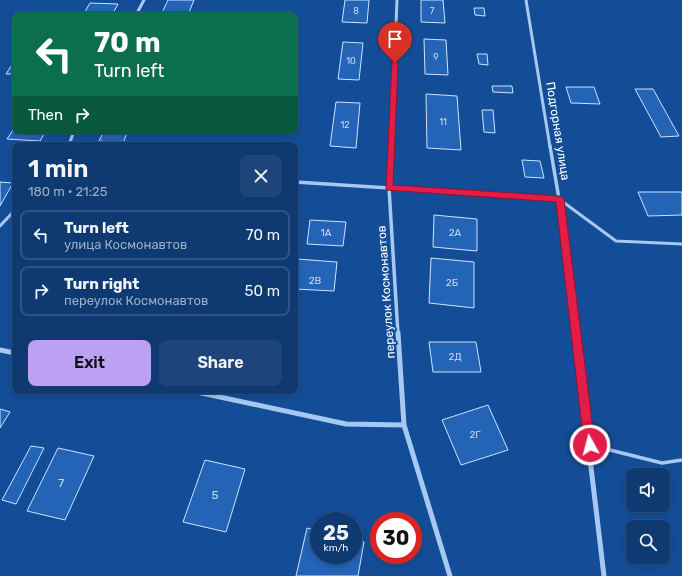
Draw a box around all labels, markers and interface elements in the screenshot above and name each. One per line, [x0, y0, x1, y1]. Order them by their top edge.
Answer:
house number: 8 [353, 6, 359, 16]
house number: 7 [430, 6, 435, 16]
pin [378, 22, 412, 63]
text: 70 m [94, 26, 161, 59]
icon: left [28, 28, 80, 80]
icon: arrive [384, 28, 406, 50]
house number: 9 [433, 52, 439, 62]
house number: 10 [346, 56, 356, 66]
text: Turn left [94, 60, 164, 82]
street label: Подгорная улица [543, 81, 573, 181]
icon: right [71, 104, 93, 126]
text: Then [28, 106, 63, 124]
house number: 11 [439, 117, 447, 127]
house number: 12 [340, 120, 350, 130]
text: 1 min [28, 155, 88, 183]
button: close [240, 155, 282, 197]
text: 180 m · 21:25 [28, 184, 107, 199]
text: Turn left [64, 219, 129, 237]
icon: left [30, 224, 52, 246]
street label: переулок Космонавтов [374, 225, 398, 359]
text: 70 m [246, 226, 280, 244]
house number: 1А [321, 227, 332, 239]
house number: 2А [449, 227, 462, 239]
text: улица Космонавтов [64, 237, 187, 252]
text: Turn right [64, 275, 139, 293]
house number: 2В [309, 275, 322, 287]
house number: 2Б [446, 277, 459, 289]
icon: right [30, 280, 52, 302]
text: 50 m [245, 282, 280, 300]
text: переулок Космонавтов [64, 293, 208, 308]
button: Exit [28, 340, 151, 386]
button: Share [159, 340, 282, 386]
house number: 2Д [449, 351, 461, 363]
position arrow [569, 424, 611, 466]
house number: 2Г [469, 429, 481, 441]
map controls [626, 468, 670, 564]
button: sound [626, 468, 670, 512]
house number: 7 [58, 476, 64, 490]
house number: 5 [211, 488, 219, 502]
speed limit sign: 30 [370, 512, 422, 564]
button: search [626, 520, 670, 564]
text: 25 [323, 521, 349, 545]
text: km/h [324, 542, 348, 554]

